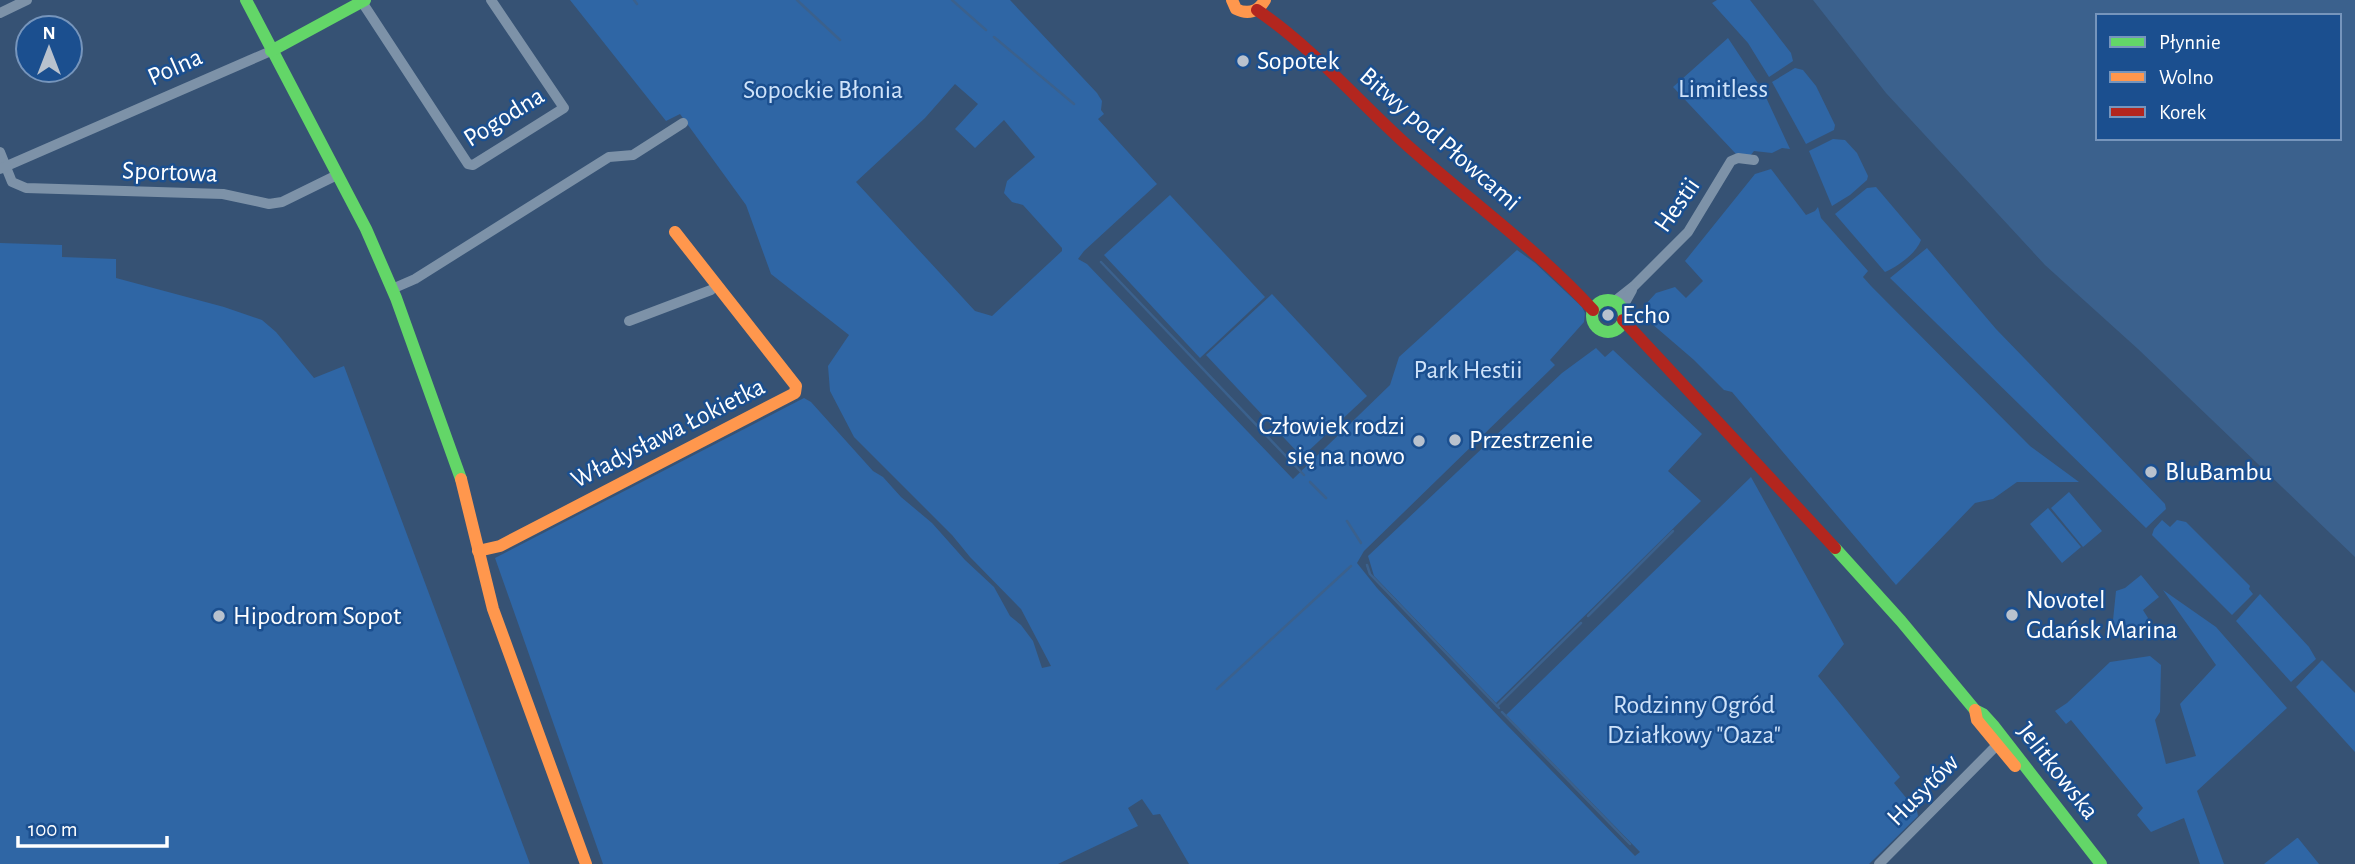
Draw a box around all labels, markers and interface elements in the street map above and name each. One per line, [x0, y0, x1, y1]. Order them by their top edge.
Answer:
north arrow [14, 14, 84, 84]
legend [2096, 14, 2341, 140]
text: N [42, 24, 56, 43]
text: Płynnie [2159, 32, 2221, 53]
street label: Polna [144, 44, 206, 90]
place label: Sopotek [1257, 48, 1339, 74]
marker: Sopotek [1235, 53, 1251, 69]
street label: Bitwy pod Płowcami [1355, 62, 1525, 216]
text: Wolno [2159, 67, 2213, 88]
park label: Limitless [1678, 76, 1768, 102]
park label: Sopockie Błonia [743, 77, 903, 103]
street label: Pogodna [459, 82, 549, 152]
text: Korek [2159, 102, 2207, 123]
street label: Sportowa [122, 157, 218, 187]
street label: Hestii [1649, 173, 1705, 237]
place label: Echo [1622, 302, 1670, 328]
marker: Echo [1600, 307, 1616, 323]
park label: Park Hestii [1414, 357, 1522, 383]
street label: Władysława Łokietka [567, 373, 769, 493]
place label: Człowiek rodzi się na nowo [1259, 413, 1405, 469]
place label: Przestrzenie [1469, 427, 1593, 453]
marker: Przestrzenie [1447, 432, 1463, 448]
marker: Człowiek rodzi się na nowo [1411, 433, 1427, 449]
place label: BluBambu [2165, 459, 2272, 485]
marker: BluBambu [2143, 464, 2159, 480]
place label: Novotel Gdańsk Marina [2026, 587, 2178, 643]
place label: Hipodrom Sopot [233, 603, 401, 629]
marker: Novotel Gdańsk Marina [2004, 607, 2020, 623]
marker: Hipodrom Sopot [211, 608, 227, 624]
park label: Rodzinny Ogród Działkowy "Oaza" [1607, 692, 1781, 748]
street label: Jelitkowska [2012, 718, 2104, 824]
street label: Husytów [1882, 749, 1964, 831]
scale bar [18, 804, 166, 848]
text: 100 m [28, 819, 78, 840]

